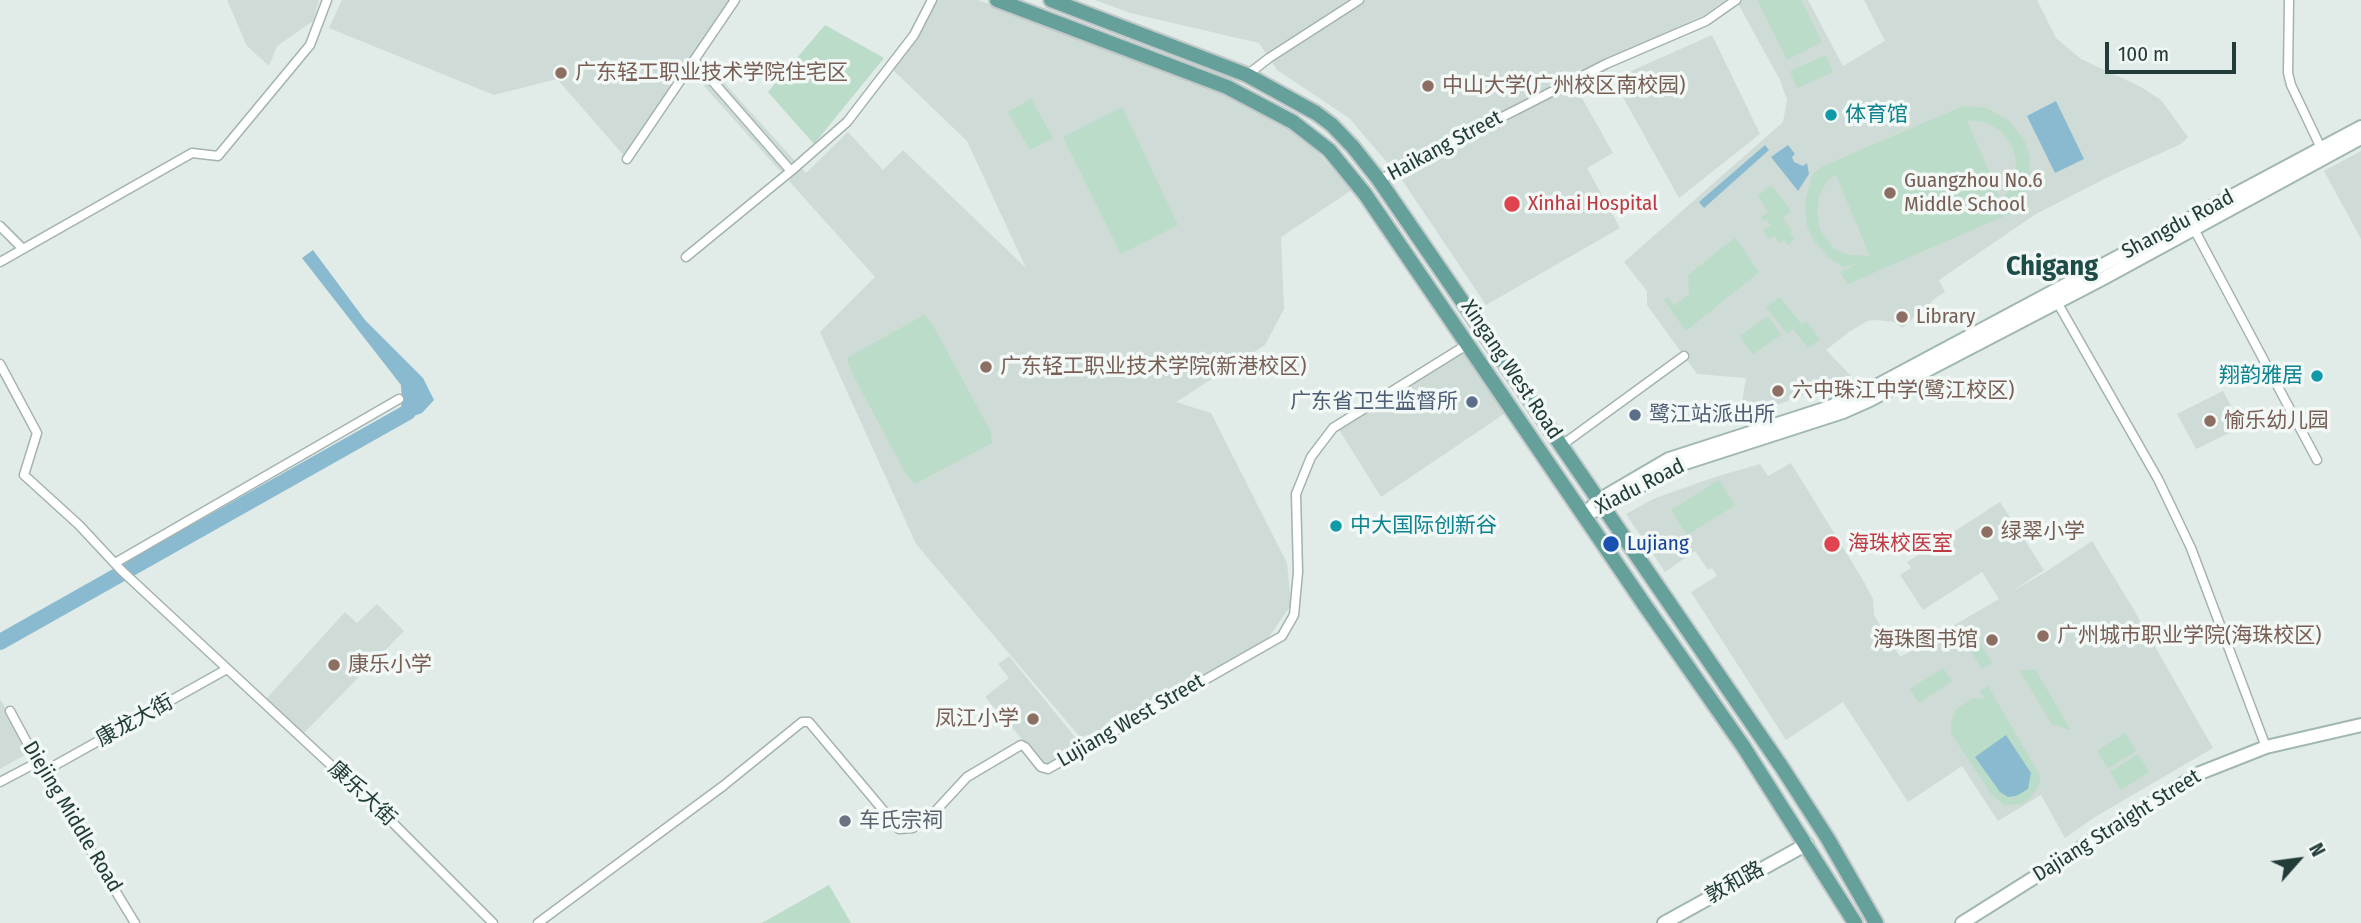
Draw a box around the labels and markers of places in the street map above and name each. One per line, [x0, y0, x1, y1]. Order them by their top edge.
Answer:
place label: 广东轻工职业技术学院住宅区 [575, 60, 848, 86]
marker: 广东轻工职业技术学院住宅区 [553, 65, 569, 81]
place label: 中山大学(广州校区南校园) [1442, 73, 1685, 99]
marker: 中山大学(广州校区南校园) [1420, 78, 1436, 94]
place label: 体育馆 [1845, 102, 1908, 128]
marker: 体育馆 [1823, 107, 1839, 123]
place label: Guangzhou No.6 Middle School [1904, 168, 2043, 218]
marker: Guangzhou No.6 Middle School [1882, 185, 1898, 201]
place label: Xinhai Hospital [1528, 191, 1658, 217]
marker: Xinhai Hospital [1502, 194, 1522, 214]
place label: Library [1916, 304, 1975, 330]
marker: Library [1894, 309, 1910, 325]
place label: 广东轻工职业技术学院(新港校区) [1000, 354, 1306, 380]
marker: 广东轻工职业技术学院(新港校区) [978, 359, 994, 375]
place label: 翔韵雅居 [2219, 363, 2303, 389]
marker: 翔韵雅居 [2309, 368, 2325, 384]
place label: 六中珠江中学(鹭江校区) [1792, 378, 2014, 404]
marker: 六中珠江中学(鹭江校区) [1770, 383, 1786, 399]
place label: 广东省卫生监督所 [1290, 389, 1458, 415]
marker: 广东省卫生监督所 [1464, 394, 1480, 410]
place label: 鹭江站派出所 [1649, 402, 1775, 428]
marker: 鹭江站派出所 [1627, 407, 1643, 423]
place label: 愉乐幼儿园 [2224, 408, 2329, 434]
marker: 愉乐幼儿园 [2202, 413, 2218, 429]
place label: 中大国际创新谷 [1350, 513, 1497, 539]
marker: 中大国际创新谷 [1328, 518, 1344, 534]
place label: 绿翠小学 [2001, 519, 2085, 545]
marker: 绿翠小学 [1979, 524, 1995, 540]
place label: Lujiang [1627, 531, 1689, 557]
place label: 海珠校医室 [1848, 531, 1953, 557]
marker: Lujiang [1601, 534, 1621, 554]
marker: 海珠校医室 [1822, 534, 1842, 554]
place label: 广州城市职业学院(海珠校区) [2057, 623, 2321, 649]
place label: 海珠图书馆 [1873, 627, 1978, 653]
marker: 广州城市职业学院(海珠校区) [2035, 628, 2051, 644]
marker: 海珠图书馆 [1984, 632, 2000, 648]
place label: 康乐小学 [348, 652, 432, 678]
marker: 康乐小学 [326, 657, 342, 673]
place label: 凤江小学 [935, 706, 1019, 732]
marker: 凤江小学 [1025, 711, 1041, 727]
place label: 车氏宗祠 [859, 808, 943, 834]
marker: 车氏宗祠 [837, 813, 853, 829]

